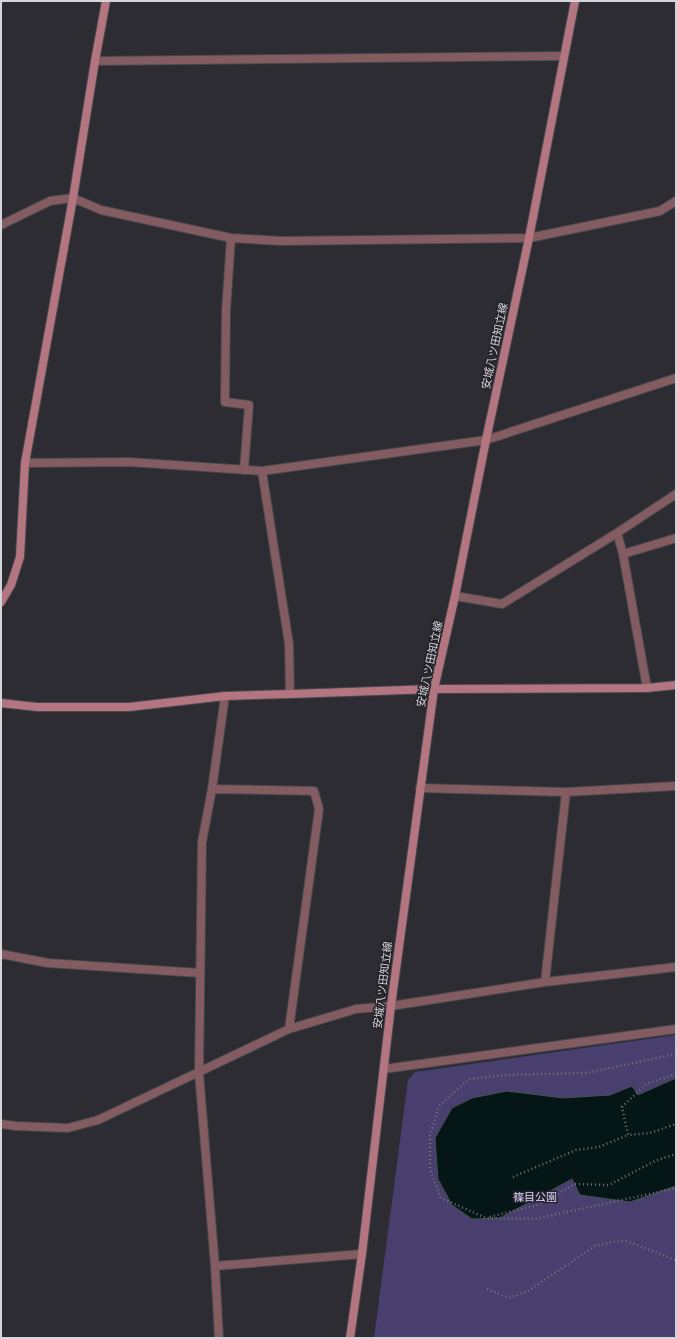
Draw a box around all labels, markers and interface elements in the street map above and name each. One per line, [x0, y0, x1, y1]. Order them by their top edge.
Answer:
street label: 安城八ツ田知立線 [479, 301, 511, 391]
street label: 安城八ツ田知立線 [414, 619, 446, 709]
street label: 安城八ツ田知立線 [370, 940, 396, 1030]
park label: 篠目公園 [513, 1190, 557, 1205]

